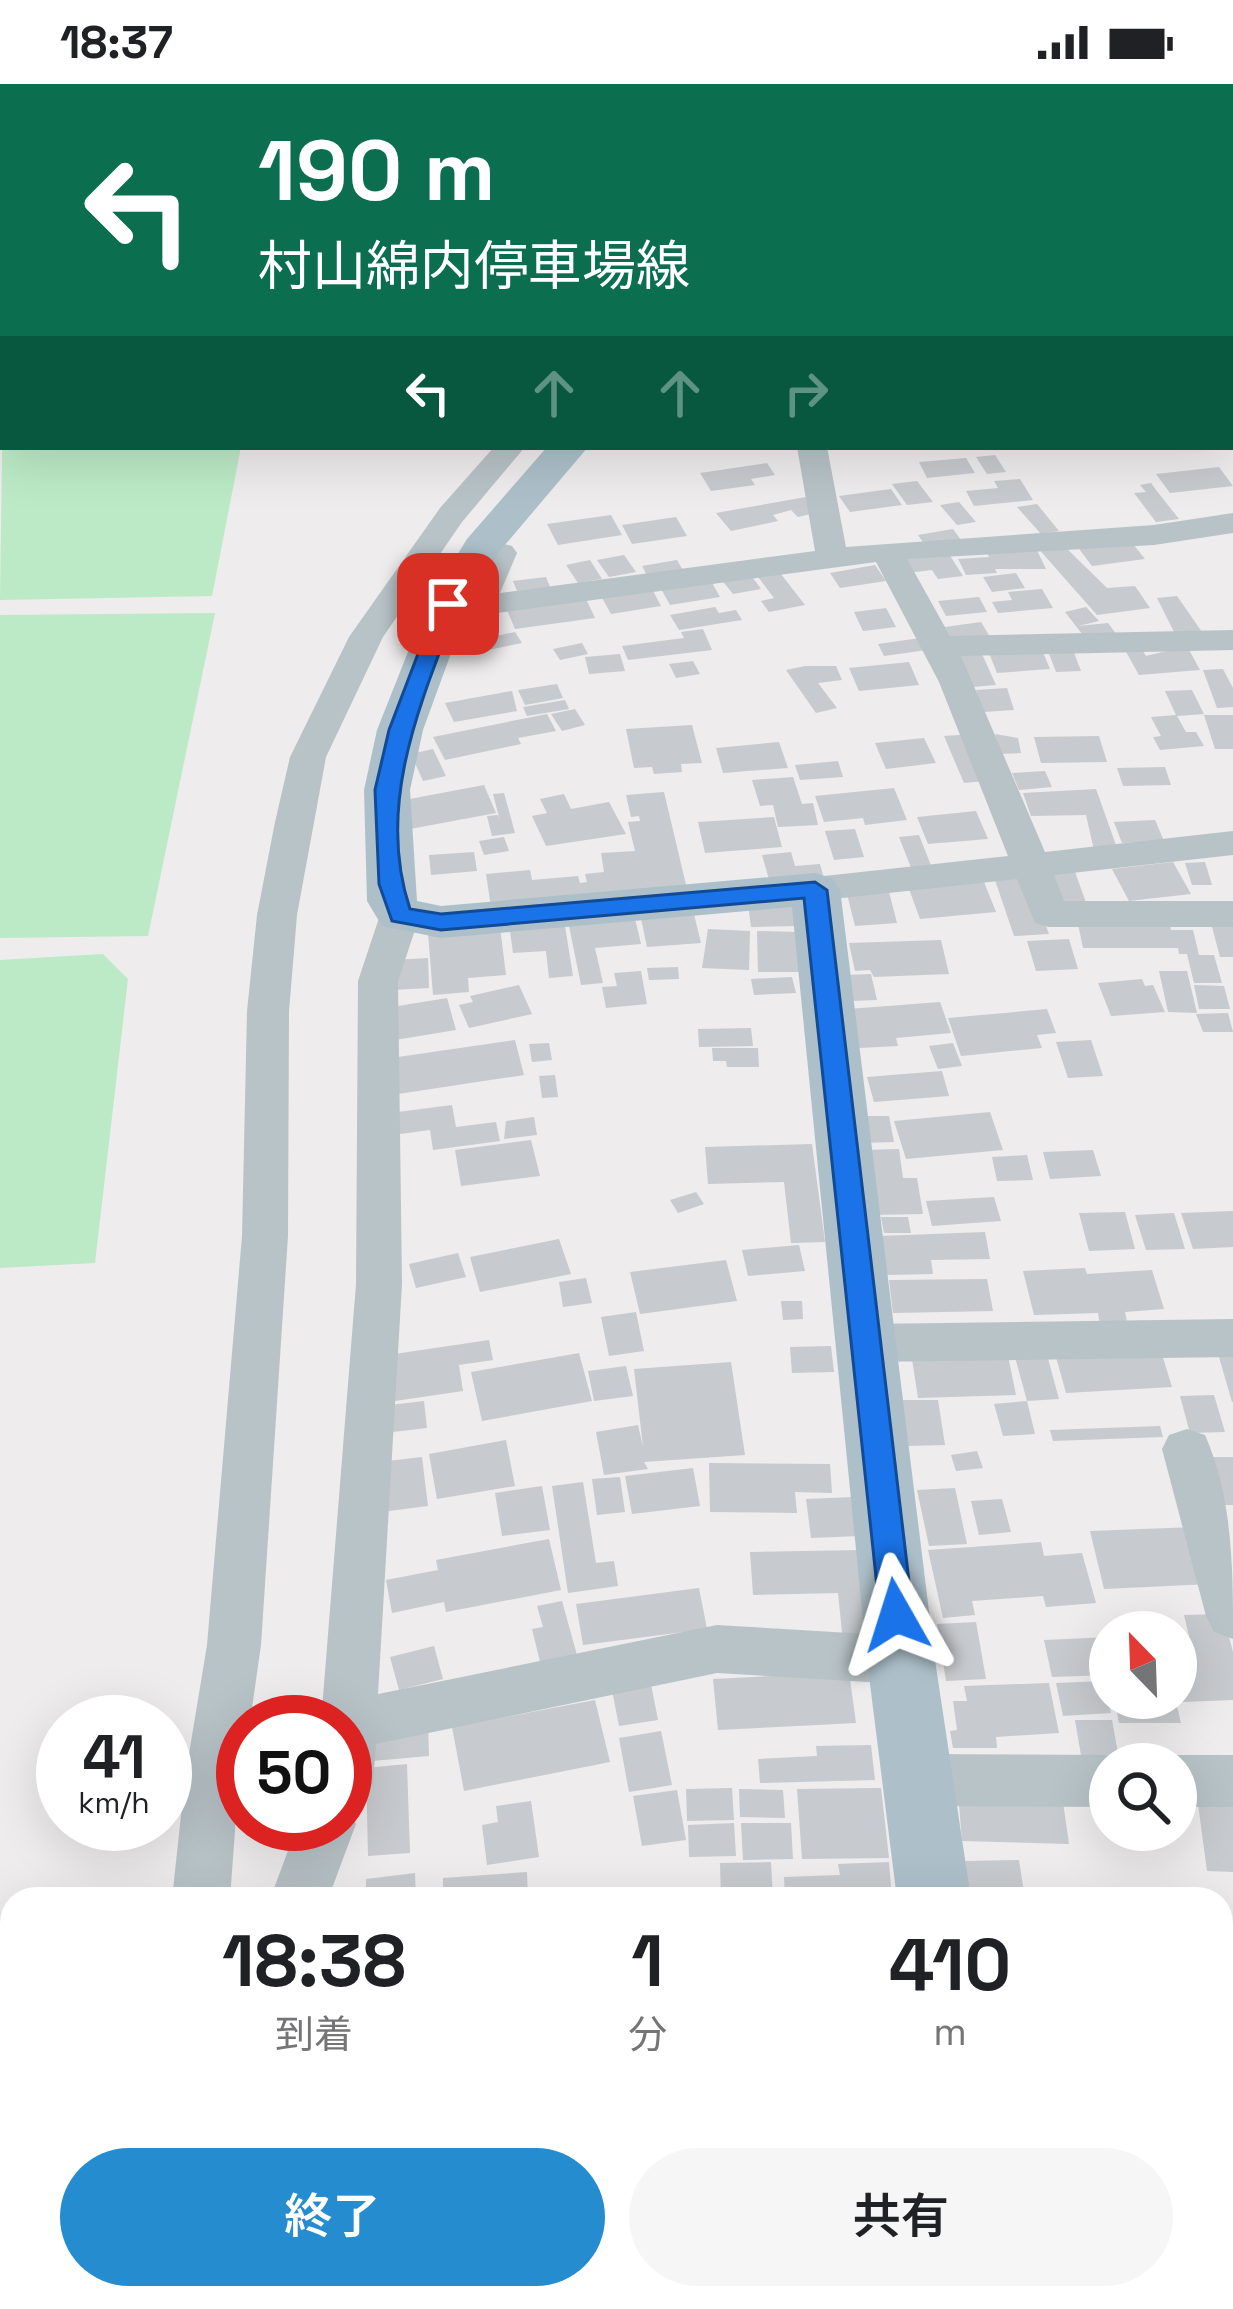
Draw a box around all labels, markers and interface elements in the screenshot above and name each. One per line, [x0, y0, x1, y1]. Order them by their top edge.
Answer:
text: 18:37 [60, 14, 173, 71]
text: 190 m [258, 117, 495, 225]
icon: left [60, 132, 216, 288]
text: 村山綿内停車場線 [258, 232, 690, 301]
icon: left [395, 360, 461, 426]
icon: ahead [521, 360, 587, 426]
icon: ahead [647, 360, 713, 426]
icon: right [773, 360, 839, 426]
pin [397, 553, 499, 655]
icon: arrive [415, 571, 481, 637]
position arrow [833, 1552, 959, 1678]
north arrow [1089, 1611, 1197, 1719]
map controls [1089, 1611, 1197, 1851]
speed limit sign: 50 [216, 1695, 372, 1851]
text: 41 [83, 1719, 146, 1796]
button: search [1089, 1743, 1197, 1851]
text: km/h [78, 1783, 150, 1822]
text: 18:38 [222, 1915, 406, 2007]
text: 1 [631, 1915, 664, 2007]
text: 410 [889, 1919, 1011, 2011]
text: m [933, 2007, 967, 2056]
text: 到着 [275, 2010, 353, 2059]
text: 分 [628, 2010, 667, 2059]
button: 終了 [60, 2148, 605, 2286]
button: 共有 [629, 2148, 1173, 2286]

